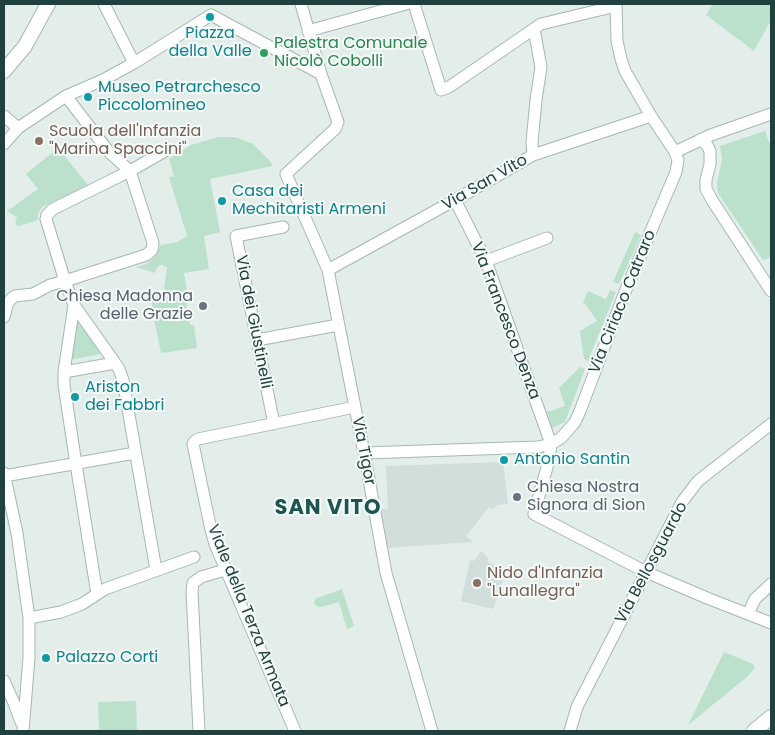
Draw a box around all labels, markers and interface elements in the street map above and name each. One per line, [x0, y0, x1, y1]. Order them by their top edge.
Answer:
marker: Piazza della Valle [204, 11, 216, 23]
place label: Piazza della Valle [168, 24, 252, 62]
place label: Palestra Comunale Nicolò Cobolli [274, 34, 427, 72]
marker: Palestra Comunale Nicolò Cobolli [258, 47, 270, 59]
place label: Museo Petrarchesco Piccolomineo [98, 78, 261, 116]
marker: Museo Petrarchesco Piccolomineo [82, 91, 94, 103]
place label: Scuola dell'Infanzia "Marina Spaccini" [49, 122, 201, 160]
marker: Scuola dell'Infanzia "Marina Spaccini" [33, 135, 45, 147]
street label: Via San Vito [439, 151, 531, 215]
place label: Casa dei Mechitaristi Armeni [232, 182, 386, 220]
marker: Casa dei Mechitaristi Armeni [216, 195, 228, 207]
street label: Via Ciriaco Catraro [585, 227, 661, 377]
street label: Via Francesco Denza [466, 240, 544, 402]
street label: Via dei Giustinelli [231, 254, 275, 390]
place label: Chiesa Madonna delle Grazie [56, 287, 193, 325]
marker: Chiesa Madonna delle Grazie [197, 300, 209, 312]
place label: Ariston dei Fabbri [85, 378, 164, 416]
marker: Ariston dei Fabbri [69, 391, 81, 403]
street label: Via Tigor [347, 415, 379, 487]
place label: Antonio Santin [514, 450, 630, 470]
marker: Antonio Santin [498, 454, 510, 466]
place label: Chiesa Nostra Signora di Sion [527, 478, 646, 516]
marker: Chiesa Nostra Signora di Sion [511, 491, 523, 503]
district label: SAN VITO [273, 496, 383, 522]
street label: Via Bellosguardo [612, 499, 692, 627]
street label: Viale della Terza Armata [203, 522, 293, 710]
place label: Nido d'Infanzia "Lunallegra" [487, 564, 603, 602]
marker: Nido d'Infanzia "Lunallegra" [471, 577, 483, 589]
place label: Palazzo Corti [56, 648, 158, 668]
marker: Palazzo Corti [40, 652, 52, 664]

